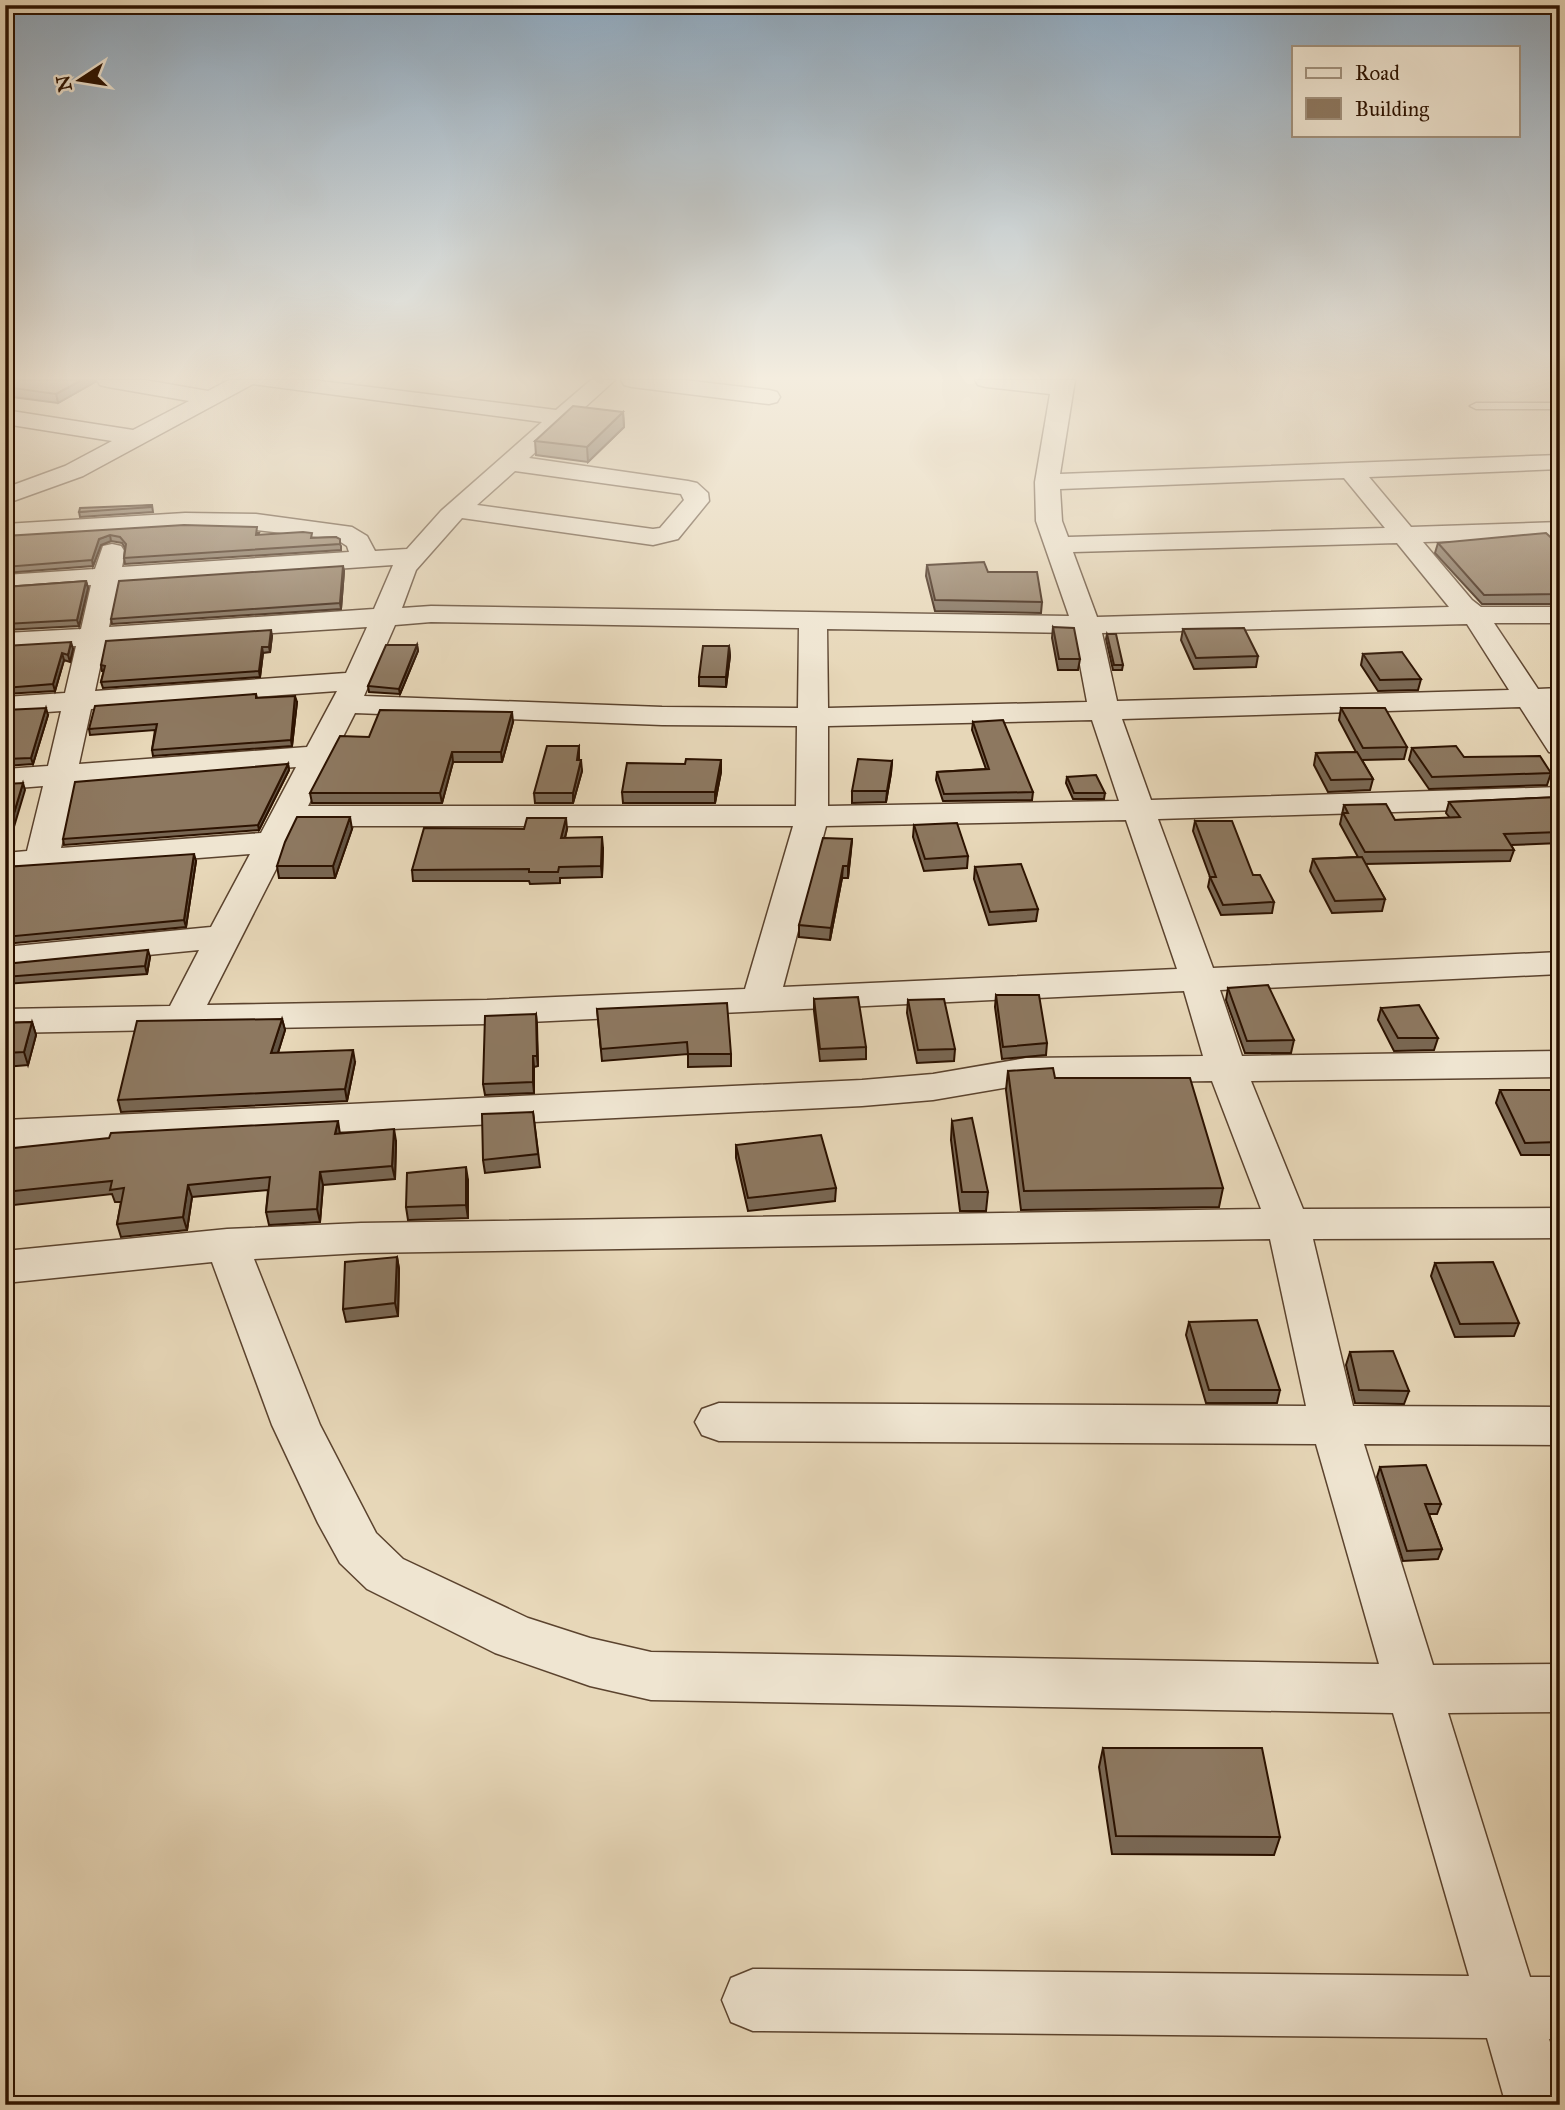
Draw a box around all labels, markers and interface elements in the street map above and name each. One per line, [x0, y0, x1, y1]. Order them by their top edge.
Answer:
north arrow [46, 46, 116, 116]
legend [1292, 46, 1520, 136]
text: Road [1355, 60, 1400, 86]
text: N [51, 73, 77, 94]
text: Building [1355, 96, 1429, 122]

